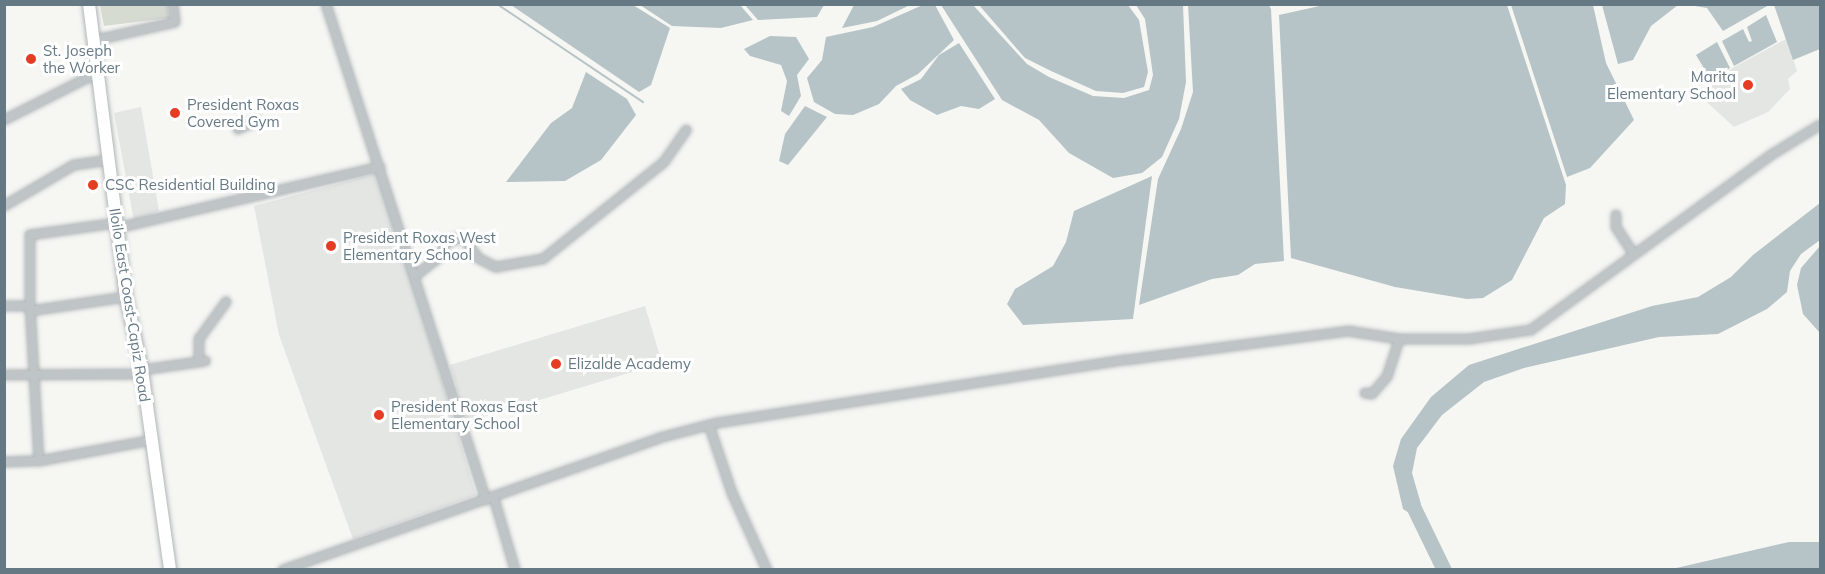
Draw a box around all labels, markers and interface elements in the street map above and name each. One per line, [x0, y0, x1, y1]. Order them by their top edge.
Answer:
place label: St. Joseph the Worker [43, 41, 120, 76]
marker: St. Joseph the Worker [24, 52, 38, 66]
place label: Marita Elementary School [1607, 67, 1736, 102]
marker: Marita Elementary School [1741, 78, 1755, 92]
place label: President Roxas Covered Gym [187, 95, 299, 130]
marker: President Roxas Covered Gym [168, 106, 182, 120]
place label: CSC Residential Building [105, 176, 276, 194]
marker: CSC Residential Building [86, 178, 100, 192]
street label: Iloilo East Coast-Capiz Road [106, 207, 154, 403]
place label: President Roxas West Elementary School [343, 228, 496, 263]
marker: President Roxas West Elementary School [324, 239, 338, 253]
place label: Elizalde Academy [568, 355, 691, 373]
marker: Elizalde Academy [549, 357, 563, 371]
place label: President Roxas East Elementary School [391, 397, 537, 432]
marker: President Roxas East Elementary School [372, 408, 386, 422]

